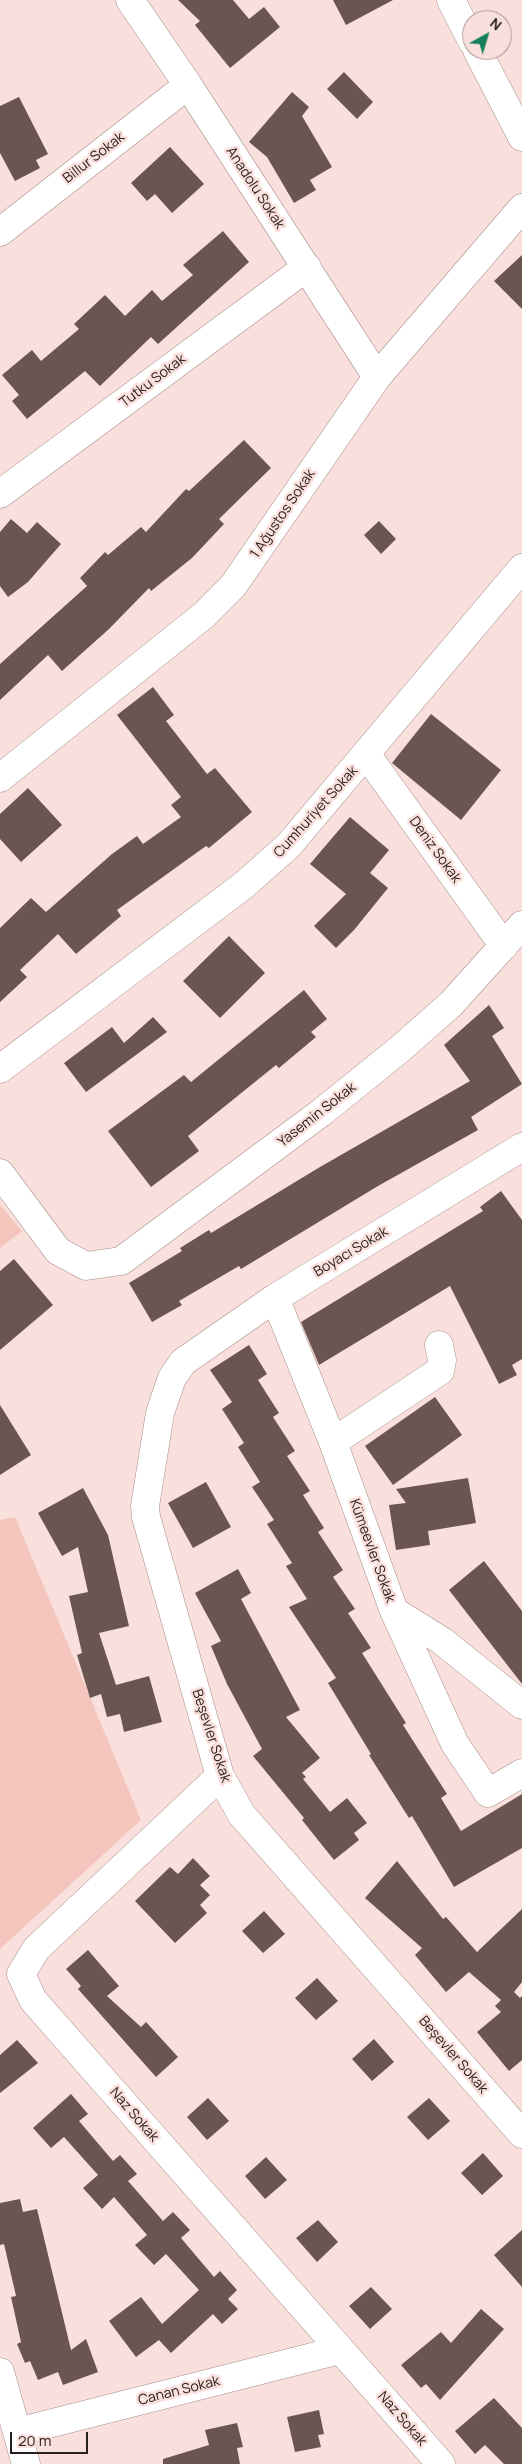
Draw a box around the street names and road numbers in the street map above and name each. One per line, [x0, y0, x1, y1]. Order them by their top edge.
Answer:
street label: Billur Sokak [60, 129, 128, 187]
street label: Anadolu Sokak [222, 144, 288, 232]
street label: Tutku Sokak [117, 351, 189, 411]
street label: 1 Ağustos Sokak [247, 466, 319, 562]
street label: Cumhuriyet Sokak [270, 763, 362, 861]
street label: Deniz Sokak [405, 814, 465, 886]
street label: Yasemin Sokak [275, 1079, 359, 1151]
street label: Boyacı Sokak [311, 1223, 391, 1281]
street label: Kümeevler Sokak [345, 1497, 399, 1605]
street label: Beşevler Sokak [188, 1687, 234, 1785]
street label: Beşevler Sokak [415, 2013, 491, 2097]
street label: Naz Sokak [106, 2085, 162, 2145]
street label: Canan Sokak [136, 2373, 222, 2409]
street label: Naz Sokak [374, 2389, 430, 2449]

